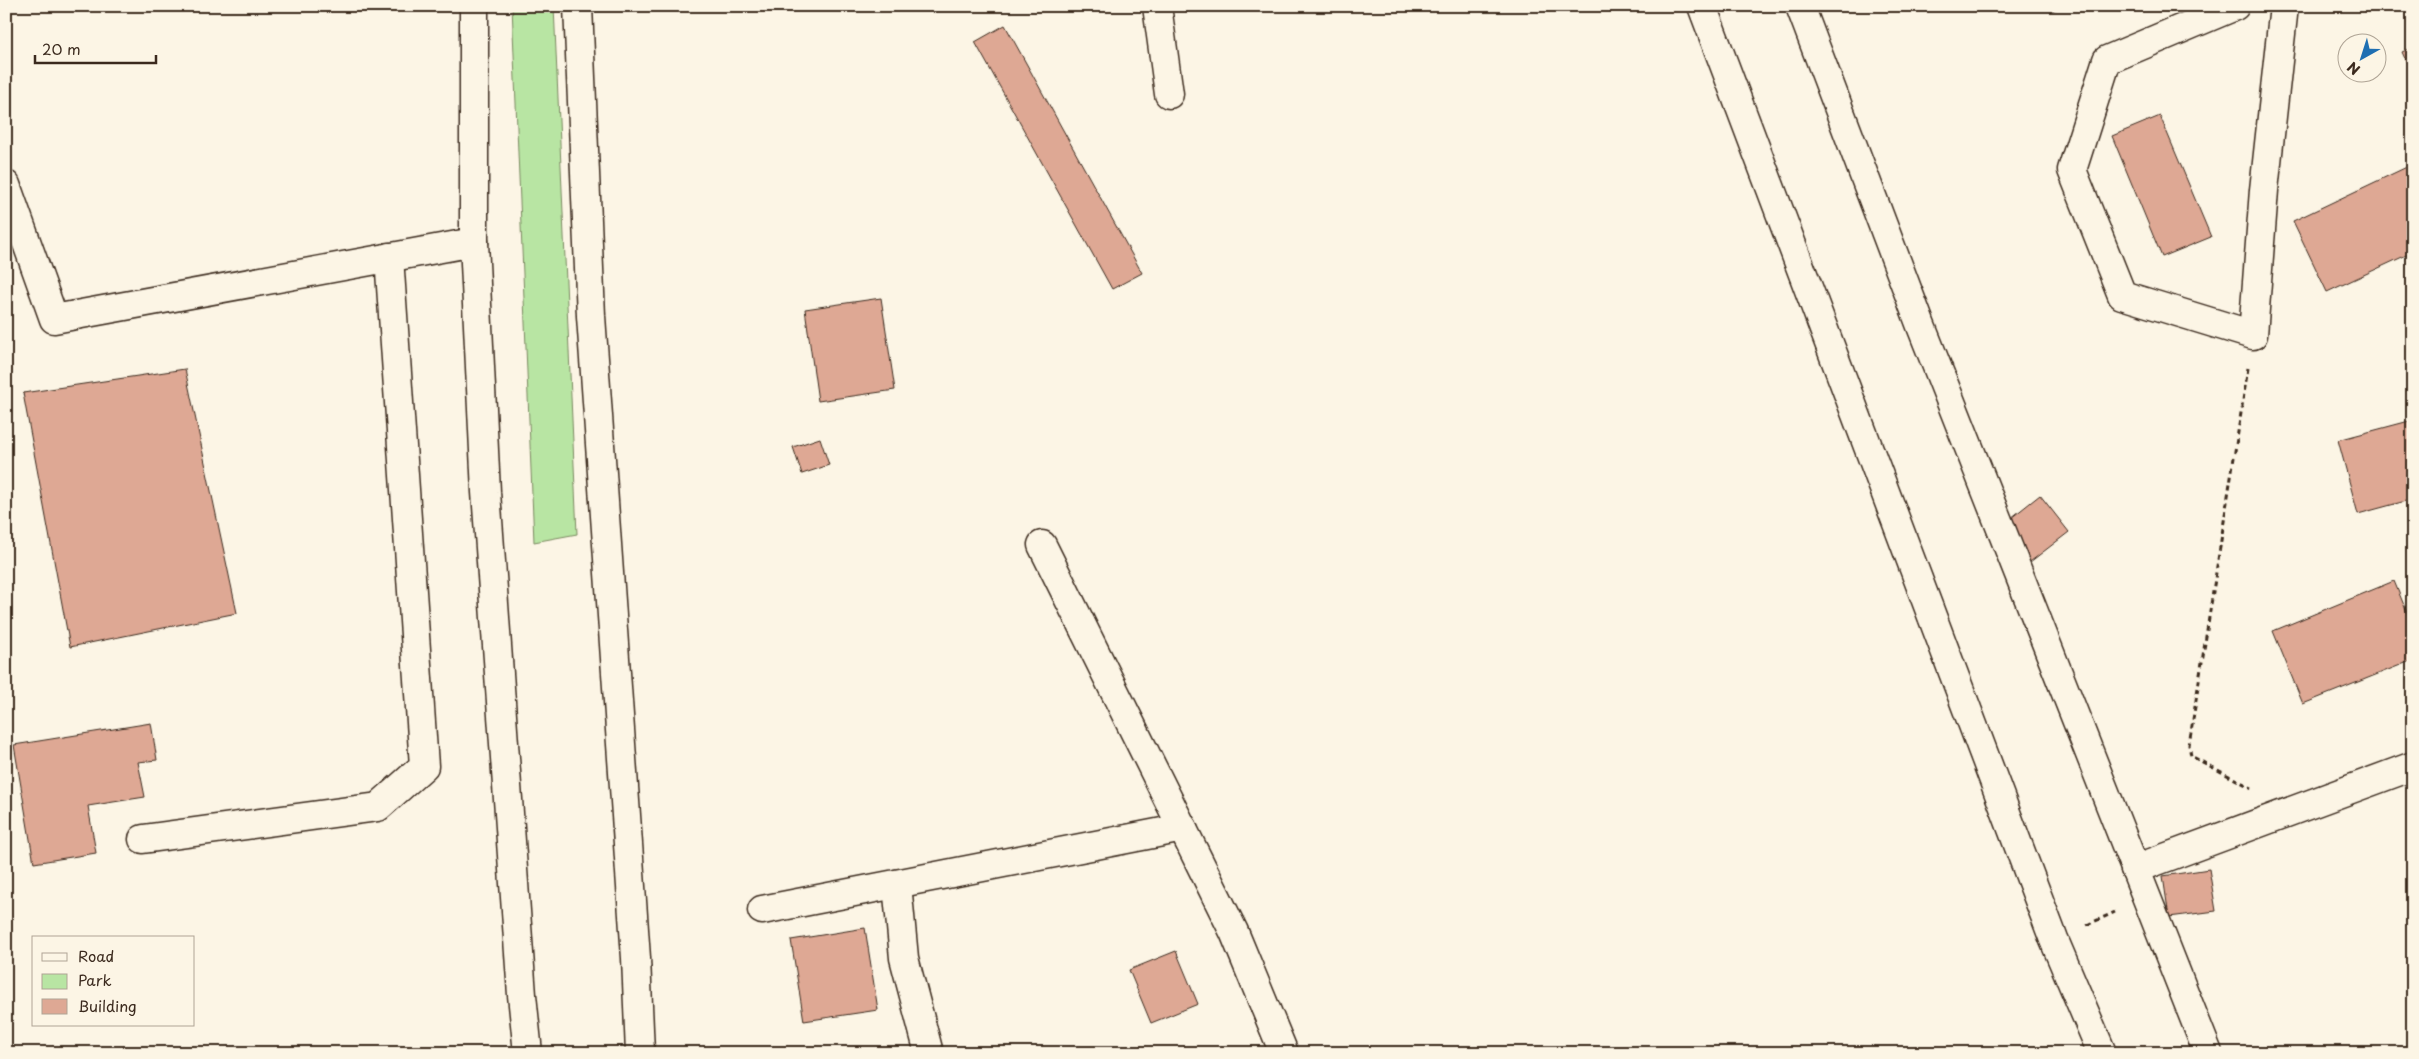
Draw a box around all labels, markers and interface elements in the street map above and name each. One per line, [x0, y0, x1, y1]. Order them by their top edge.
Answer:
scale bar [35, 32, 156, 64]
north arrow [2336, 32, 2386, 82]
text: 20 m [42, 37, 81, 60]
text: N [2343, 57, 2364, 80]
legend [32, 936, 195, 1026]
text: Road [78, 944, 114, 967]
text: Park [78, 968, 112, 991]
text: Building [78, 994, 137, 1017]

